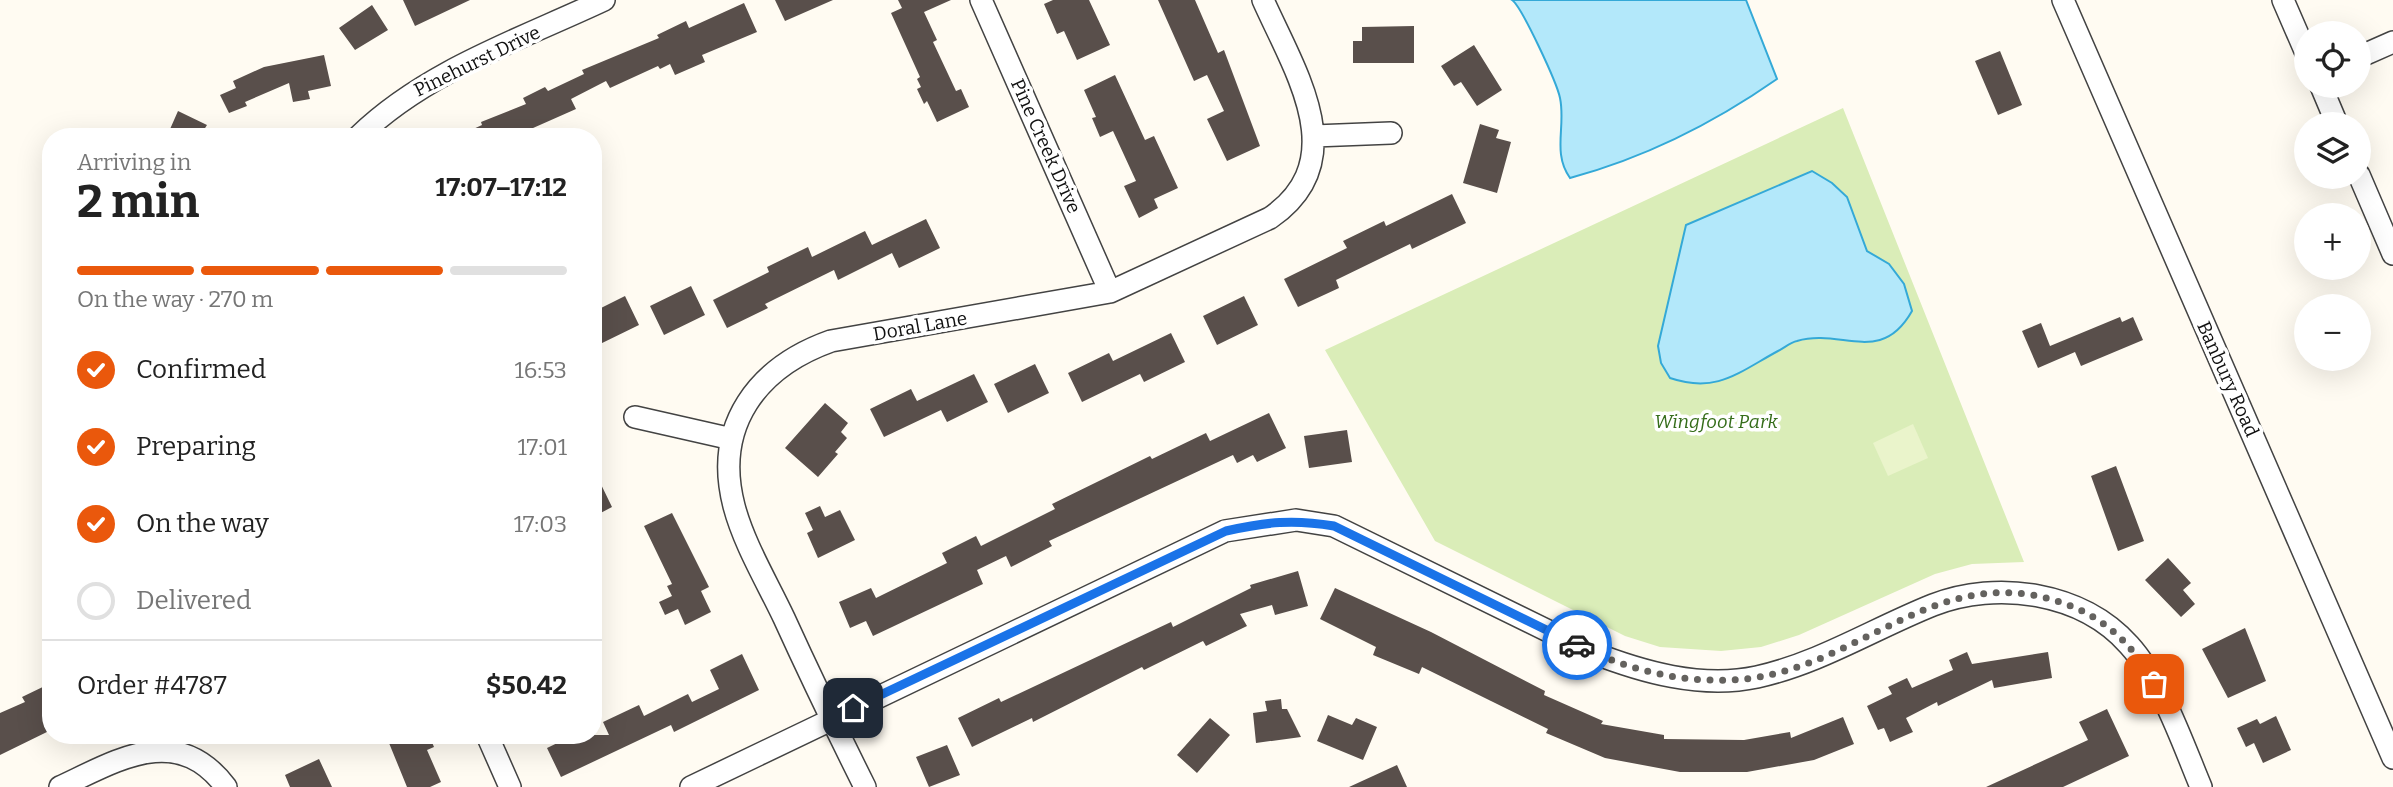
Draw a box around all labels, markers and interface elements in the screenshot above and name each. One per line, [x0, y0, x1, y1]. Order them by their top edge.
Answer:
street label: Pinehurst Drive [410, 21, 544, 101]
map controls [2294, 21, 2371, 371]
button: locate [2294, 21, 2371, 98]
street label: Pine Creek Drive [1006, 75, 1086, 217]
button: layers [2294, 112, 2371, 189]
text: Arriving in [77, 148, 191, 176]
text: 17:07–17:12 [435, 172, 567, 203]
text: 2 min [77, 174, 199, 229]
button: + [2294, 203, 2371, 280]
text: On the way · 270 m [77, 285, 273, 313]
button: − [2294, 294, 2371, 371]
street label: Doral Lane [871, 306, 969, 346]
street label: Banbury Road [2192, 318, 2264, 440]
icon: check [77, 351, 115, 389]
text: Confirmed [136, 354, 266, 385]
text: 16:53 [514, 356, 567, 384]
park label: Wingfoot Park [1654, 410, 1778, 433]
icon: check [77, 428, 115, 466]
text: Preparing [136, 431, 256, 462]
text: 17:01 [517, 433, 567, 461]
icon: check [77, 505, 115, 543]
text: On the way [136, 508, 269, 539]
text: 17:03 [514, 510, 567, 538]
text: Delivered [136, 585, 251, 616]
courier [1542, 610, 1612, 680]
icon: car [1558, 626, 1596, 664]
pin [2124, 654, 2184, 714]
icon: bag [2135, 665, 2173, 703]
text: Order #4787 [77, 670, 227, 701]
text: $50.42 [486, 670, 567, 701]
pin [823, 678, 883, 738]
icon: home [834, 689, 872, 727]

